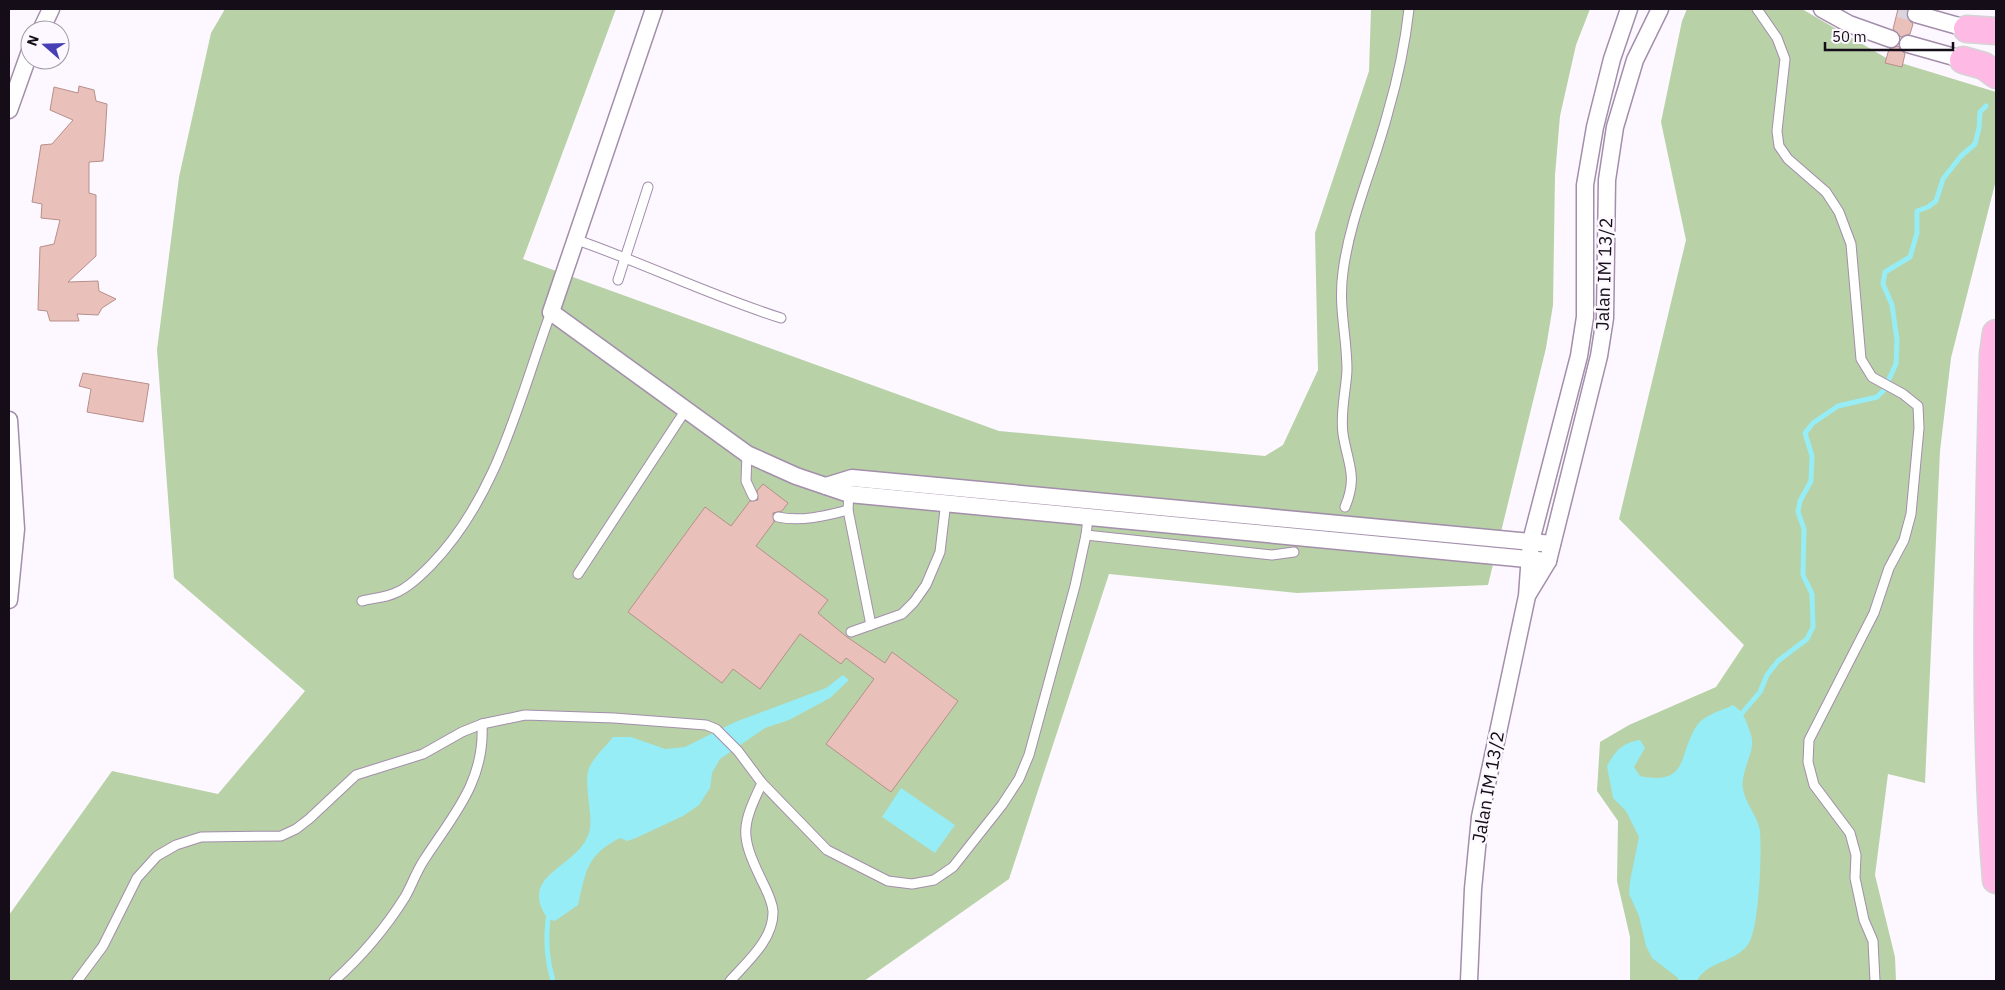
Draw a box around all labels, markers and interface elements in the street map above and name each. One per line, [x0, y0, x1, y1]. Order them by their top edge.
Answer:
north arrow [20, 20, 70, 70]
scale bar [1825, 20, 1952, 52]
text: 50 m [1832, 27, 1867, 46]
text: N [23, 33, 43, 48]
street label: Jalan IM 13/2 [1591, 217, 1617, 331]
street label: Jalan IM 13/2 [1467, 729, 1509, 845]

